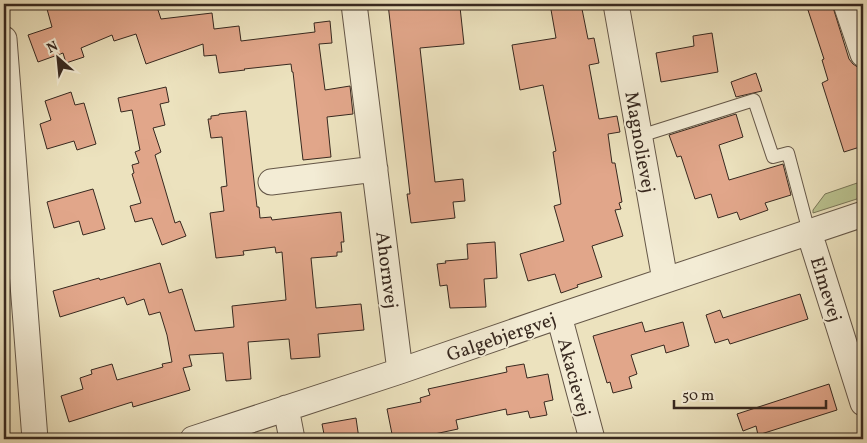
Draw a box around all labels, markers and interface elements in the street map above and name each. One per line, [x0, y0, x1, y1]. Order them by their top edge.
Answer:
north arrow [32, 32, 82, 82]
text: N [44, 37, 62, 59]
street label: Magnolievej [617, 90, 661, 195]
street label: Ahornvej [368, 230, 404, 310]
street label: Elmevej [803, 254, 847, 325]
street label: Galgebjergvej [443, 307, 560, 369]
street label: Akacievej [550, 335, 596, 420]
scale bar [674, 378, 827, 410]
text: 50 m [682, 386, 714, 407]

